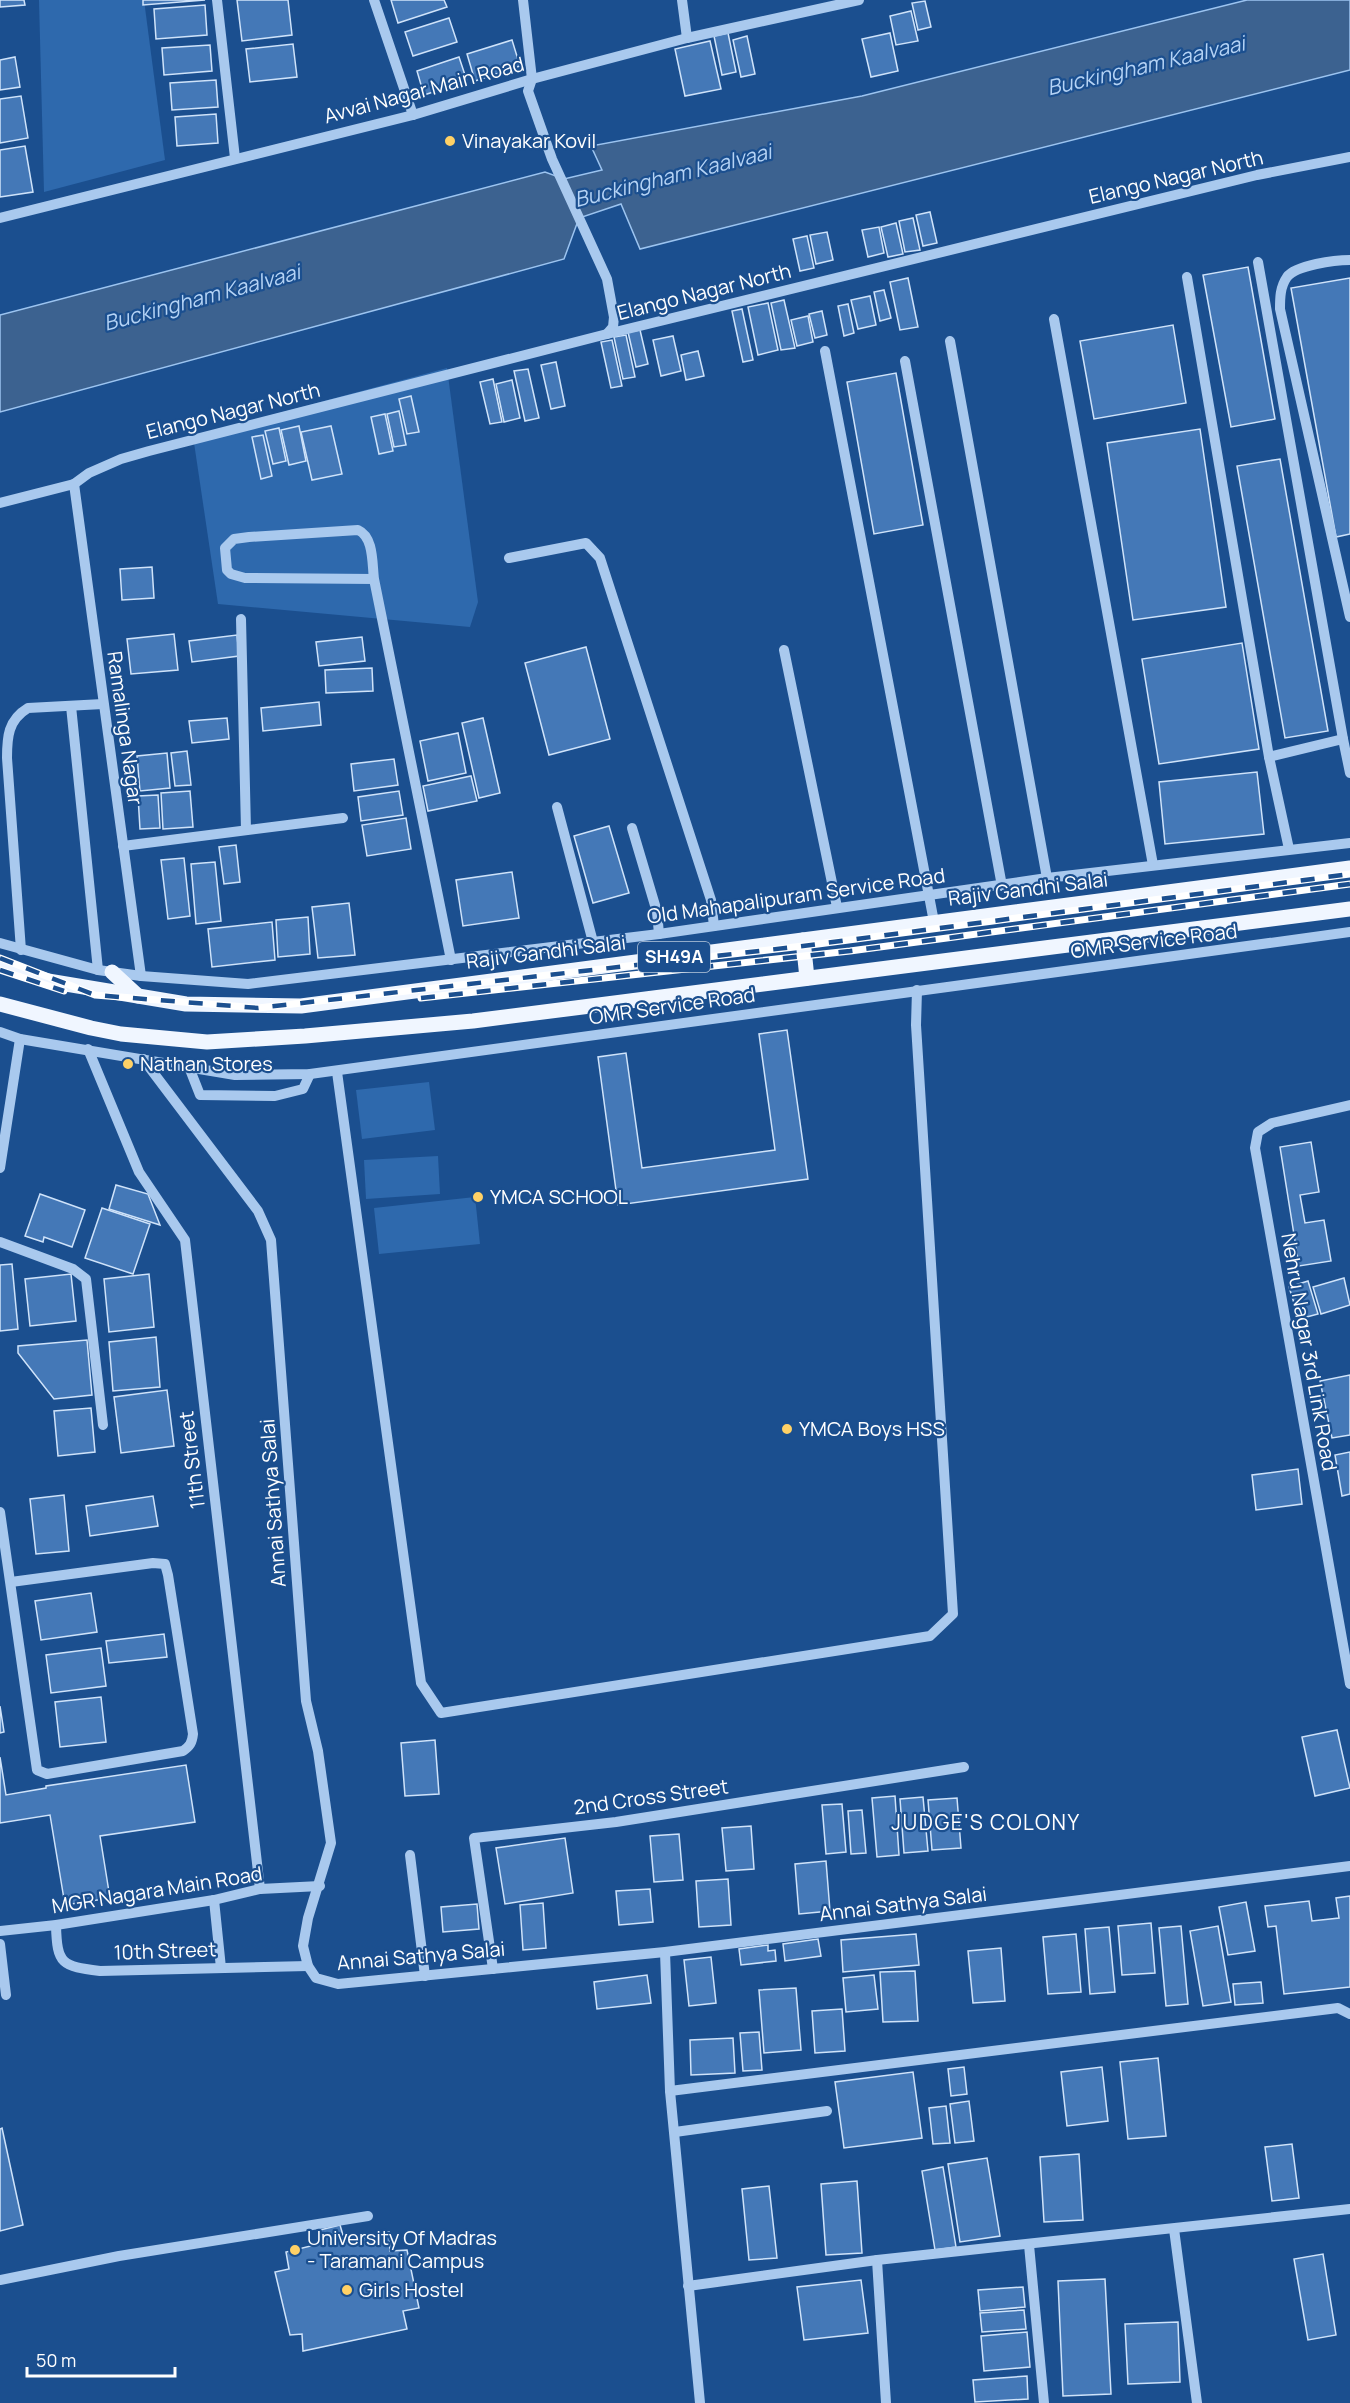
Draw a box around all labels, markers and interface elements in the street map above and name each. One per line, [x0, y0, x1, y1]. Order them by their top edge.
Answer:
water label: Buckingham Kaalvaai [1044, 28, 1250, 101]
street label: Avvai Nagar Main Road [321, 50, 527, 129]
place label: Vinayakar Kovil [462, 127, 596, 154]
marker: Vinayakar Kovil [443, 134, 457, 148]
water label: Buckingham Kaalvaai [571, 136, 777, 213]
street label: Elango Nagar North [1086, 143, 1266, 210]
water label: Buckingham Kaalvaai [100, 257, 306, 337]
street label: Elango Nagar North [614, 257, 794, 326]
street label: Elango Nagar North [143, 376, 323, 445]
street label: Ramalinga Nagar [101, 649, 150, 807]
street label: Old Mahapalipuram Service Road [645, 861, 947, 930]
street label: Rajiv Gandhi Salai [946, 865, 1109, 912]
street label: OMR Service Road [1069, 917, 1239, 964]
street label: Rajiv Gandhi Salai [464, 928, 627, 975]
road number: SH49A [638, 942, 710, 972]
street label: OMR Service Road [587, 980, 757, 1031]
place label: Nathan Stores [140, 1050, 273, 1077]
marker: Nathan Stores [121, 1057, 135, 1071]
place label: YMCA SCHOOL [490, 1183, 628, 1210]
marker: YMCA SCHOOL [471, 1190, 485, 1204]
street label: Nehru Nagar 3rd Link Road [1275, 1231, 1344, 1473]
street label: 11th Street [172, 1410, 211, 1510]
place label: YMCA Boys HSS [799, 1415, 945, 1442]
street label: Annai Sathya Salai [253, 1418, 292, 1588]
marker: YMCA Boys HSS [780, 1422, 794, 1436]
street label: 2nd Cross Street [572, 1772, 730, 1821]
district label: JUDGE'S COLONY [891, 1808, 1081, 1836]
street label: MGR Nagara Main Road [50, 1860, 264, 1920]
street label: Annai Sathya Salai [818, 1880, 988, 1927]
street label: 10th Street [113, 1935, 217, 1966]
street label: Annai Sathya Salai [336, 1935, 506, 1976]
place label: University Of Madras - Taramani Campus [307, 2224, 497, 2274]
marker: University Of Madras - Taramani Campus [288, 2243, 302, 2257]
place label: Girls Hostel [359, 2276, 464, 2303]
marker: Girls Hostel [340, 2283, 354, 2297]
scale bar [27, 2340, 176, 2378]
text: 50 m [36, 2348, 76, 2372]

